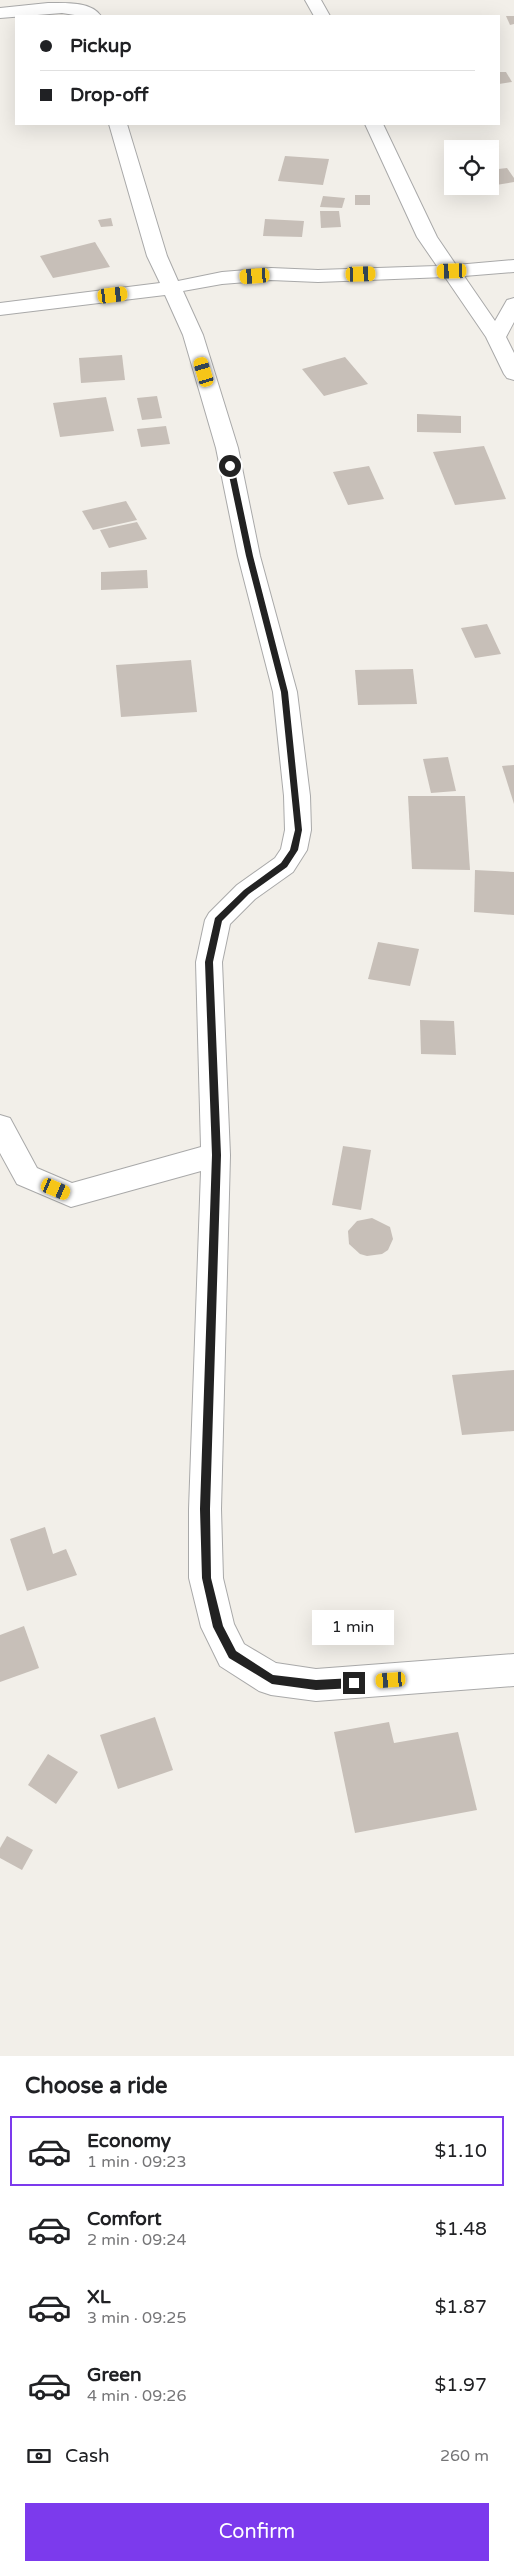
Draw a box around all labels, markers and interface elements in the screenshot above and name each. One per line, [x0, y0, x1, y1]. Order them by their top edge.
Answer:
text: Pickup [70, 35, 131, 57]
text: Drop-off [70, 84, 149, 106]
map controls [444, 140, 499, 195]
button: locate [444, 140, 499, 195]
car [436, 263, 467, 279]
car [345, 266, 376, 282]
car [239, 267, 270, 285]
car [97, 286, 128, 304]
car [192, 355, 215, 389]
route start [219, 455, 241, 477]
car [39, 1176, 72, 1202]
callout: 1 min [313, 1610, 395, 1646]
text: 1 min [332, 1617, 374, 1637]
car [375, 1671, 406, 1689]
route end [343, 1672, 365, 1694]
text: Choose a ride [25, 2073, 168, 2099]
icon: car [27, 2129, 72, 2174]
text: Economy [87, 2130, 171, 2152]
text: $1.10 [435, 2140, 487, 2162]
text: 1 min · 09:23 [87, 2152, 186, 2172]
icon: car [27, 2207, 72, 2252]
text: Comfort [87, 2208, 161, 2230]
text: $1.48 [435, 2218, 487, 2240]
text: 2 min · 09:24 [87, 2230, 186, 2250]
icon: car [27, 2285, 72, 2330]
text: XL [87, 2286, 111, 2308]
text: $1.87 [435, 2296, 487, 2318]
text: 3 min · 09:25 [87, 2308, 186, 2328]
icon: car [27, 2363, 72, 2408]
text: Green [87, 2364, 141, 2386]
text: $1.97 [435, 2374, 487, 2396]
text: 4 min · 09:26 [87, 2386, 186, 2406]
icon: cash [25, 2442, 53, 2470]
text: Cash [65, 2445, 110, 2467]
text: 260 m [440, 2446, 489, 2466]
button: Confirm [25, 2503, 489, 2561]

